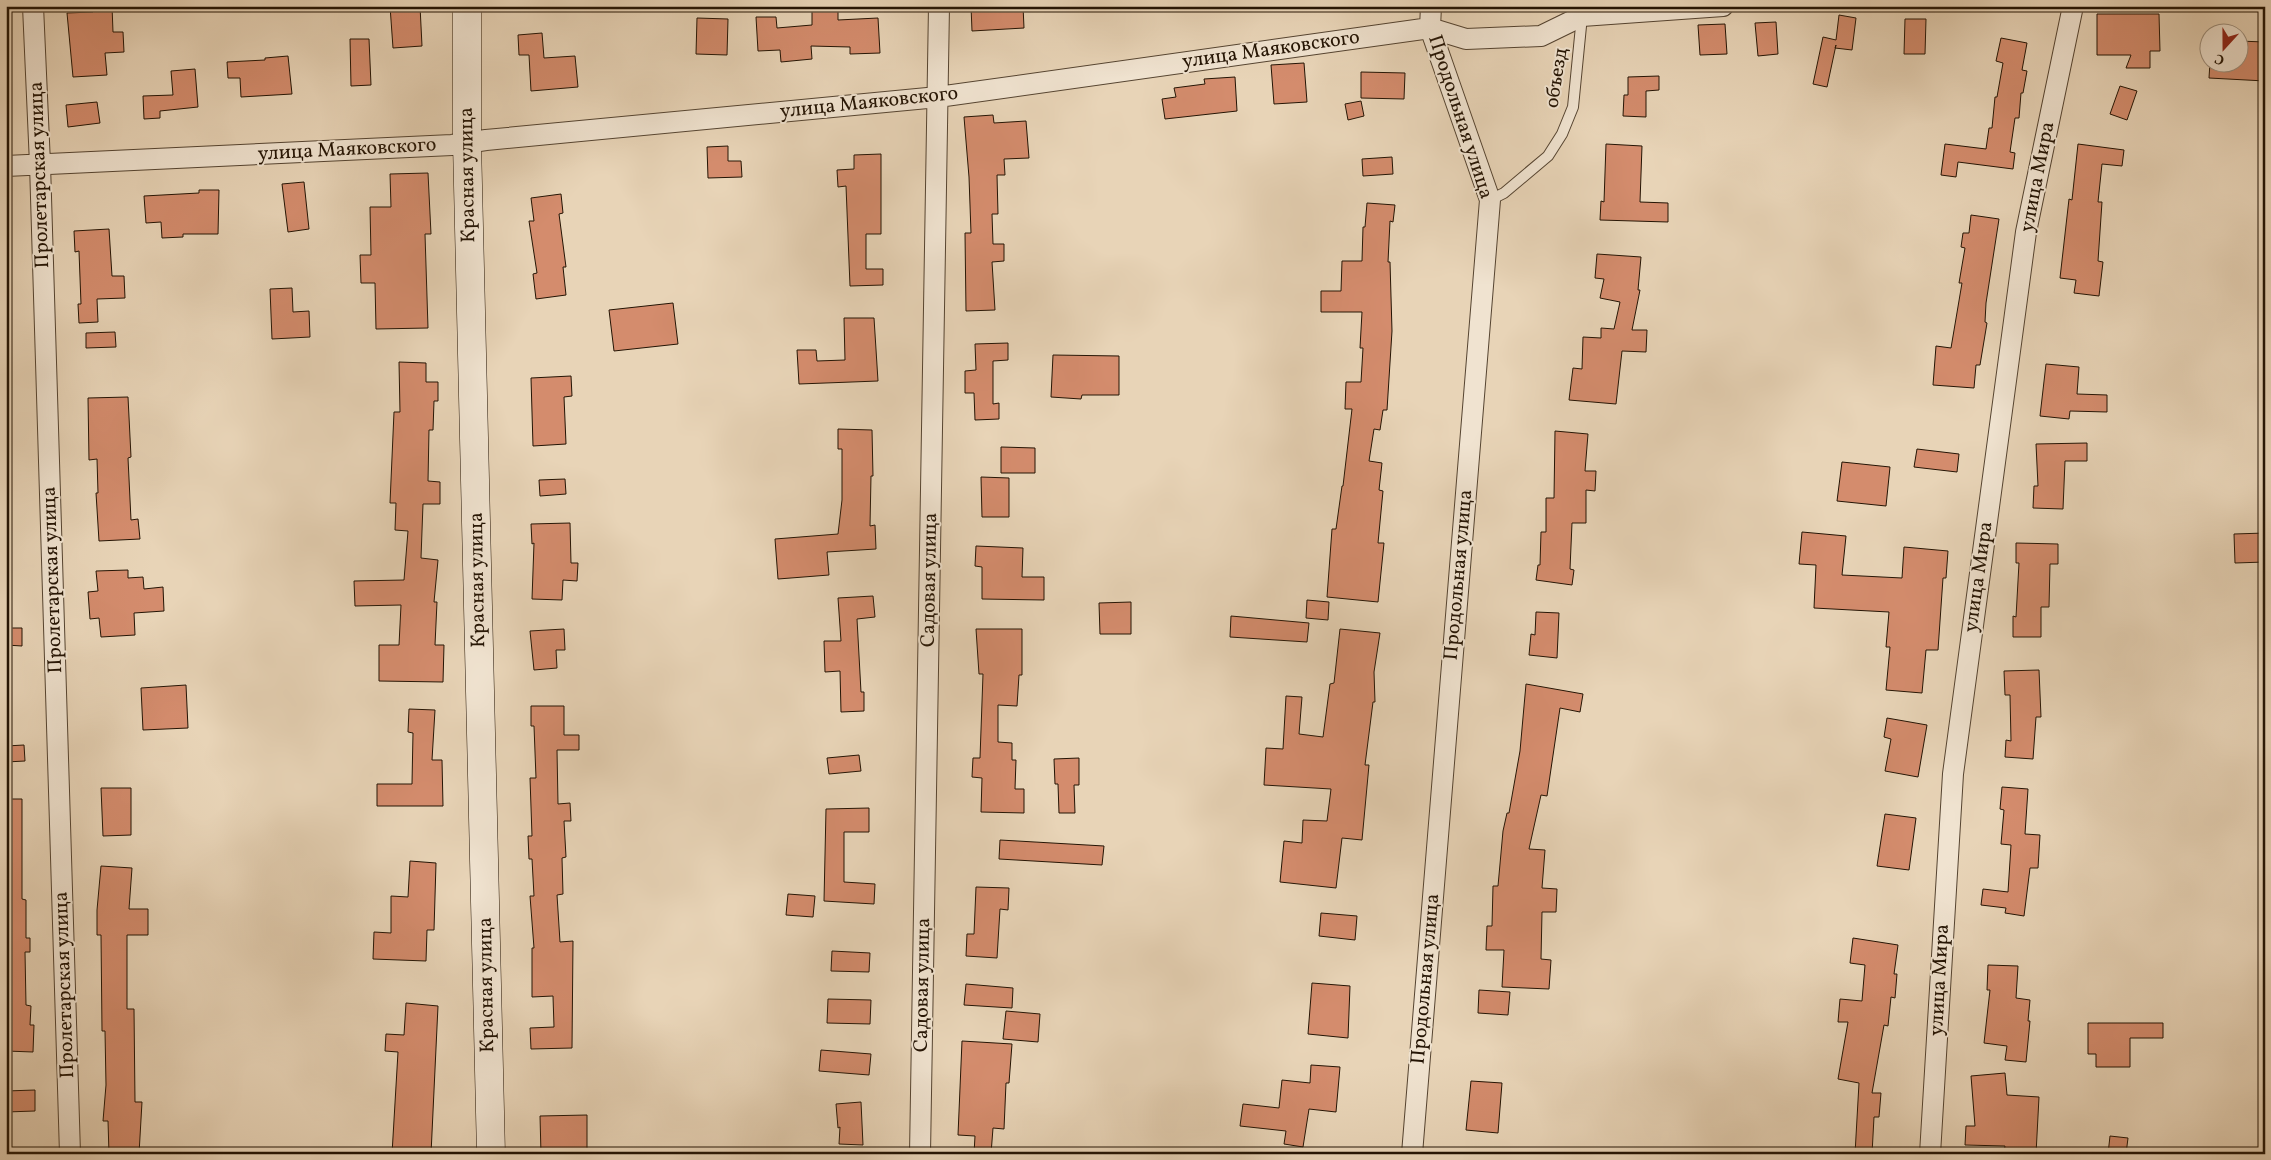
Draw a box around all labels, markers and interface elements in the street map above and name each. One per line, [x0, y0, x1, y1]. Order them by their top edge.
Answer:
north arrow [2198, 22, 2248, 72]
street label: улица Маяковского [1180, 24, 1362, 76]
street label: Продольная улица [1420, 31, 1500, 203]
street label: объезд [1538, 46, 1576, 110]
text: С [2212, 48, 2227, 69]
street label: улица Маяковского [779, 80, 959, 126]
street label: Пролетарская улица [23, 81, 57, 269]
street label: Красная улица [453, 107, 483, 243]
street label: улица Мира [2014, 119, 2062, 235]
street label: улица Маяковского [257, 131, 437, 169]
street label: Пролетарская улица [36, 486, 70, 674]
street label: Продольная улица [1438, 488, 1480, 661]
street label: Красная улица [463, 512, 493, 648]
street label: Садовая улица [915, 512, 945, 648]
street label: улица Мира [1957, 520, 2001, 634]
street label: Пролетарская улица [48, 891, 82, 1079]
street label: Продольная улица [1405, 892, 1447, 1065]
street label: Красная улица [472, 917, 502, 1053]
street label: Садовая улица [908, 917, 938, 1053]
street label: улица Мира [1923, 923, 1957, 1037]

